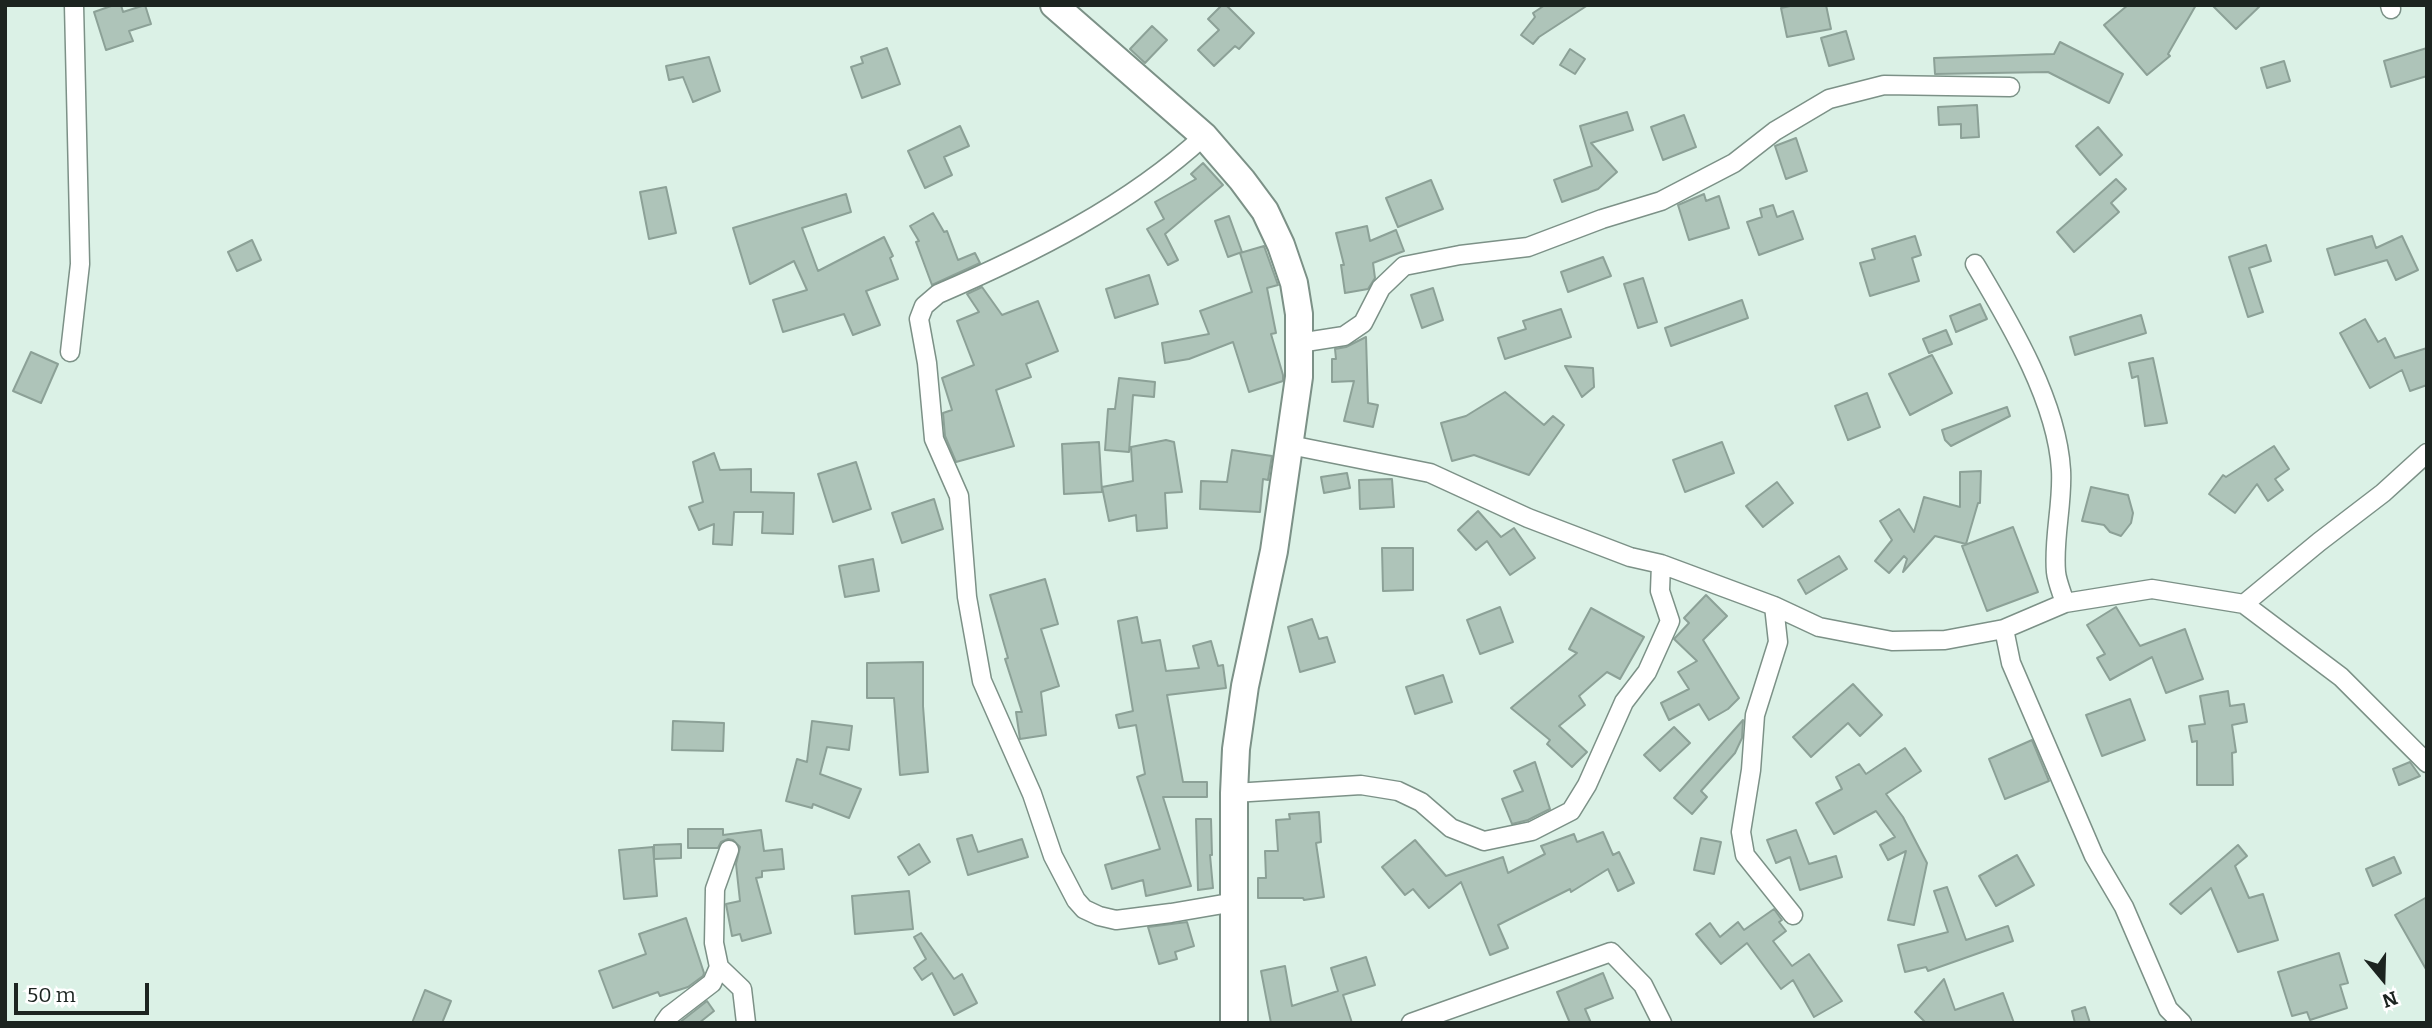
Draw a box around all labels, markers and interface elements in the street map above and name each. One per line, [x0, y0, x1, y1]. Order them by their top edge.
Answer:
north arrow [2348, 944, 2418, 1014]
scale bar [18, 968, 152, 1012]
text: 50 m [27, 982, 76, 1008]
text: N [2379, 986, 2401, 1013]

